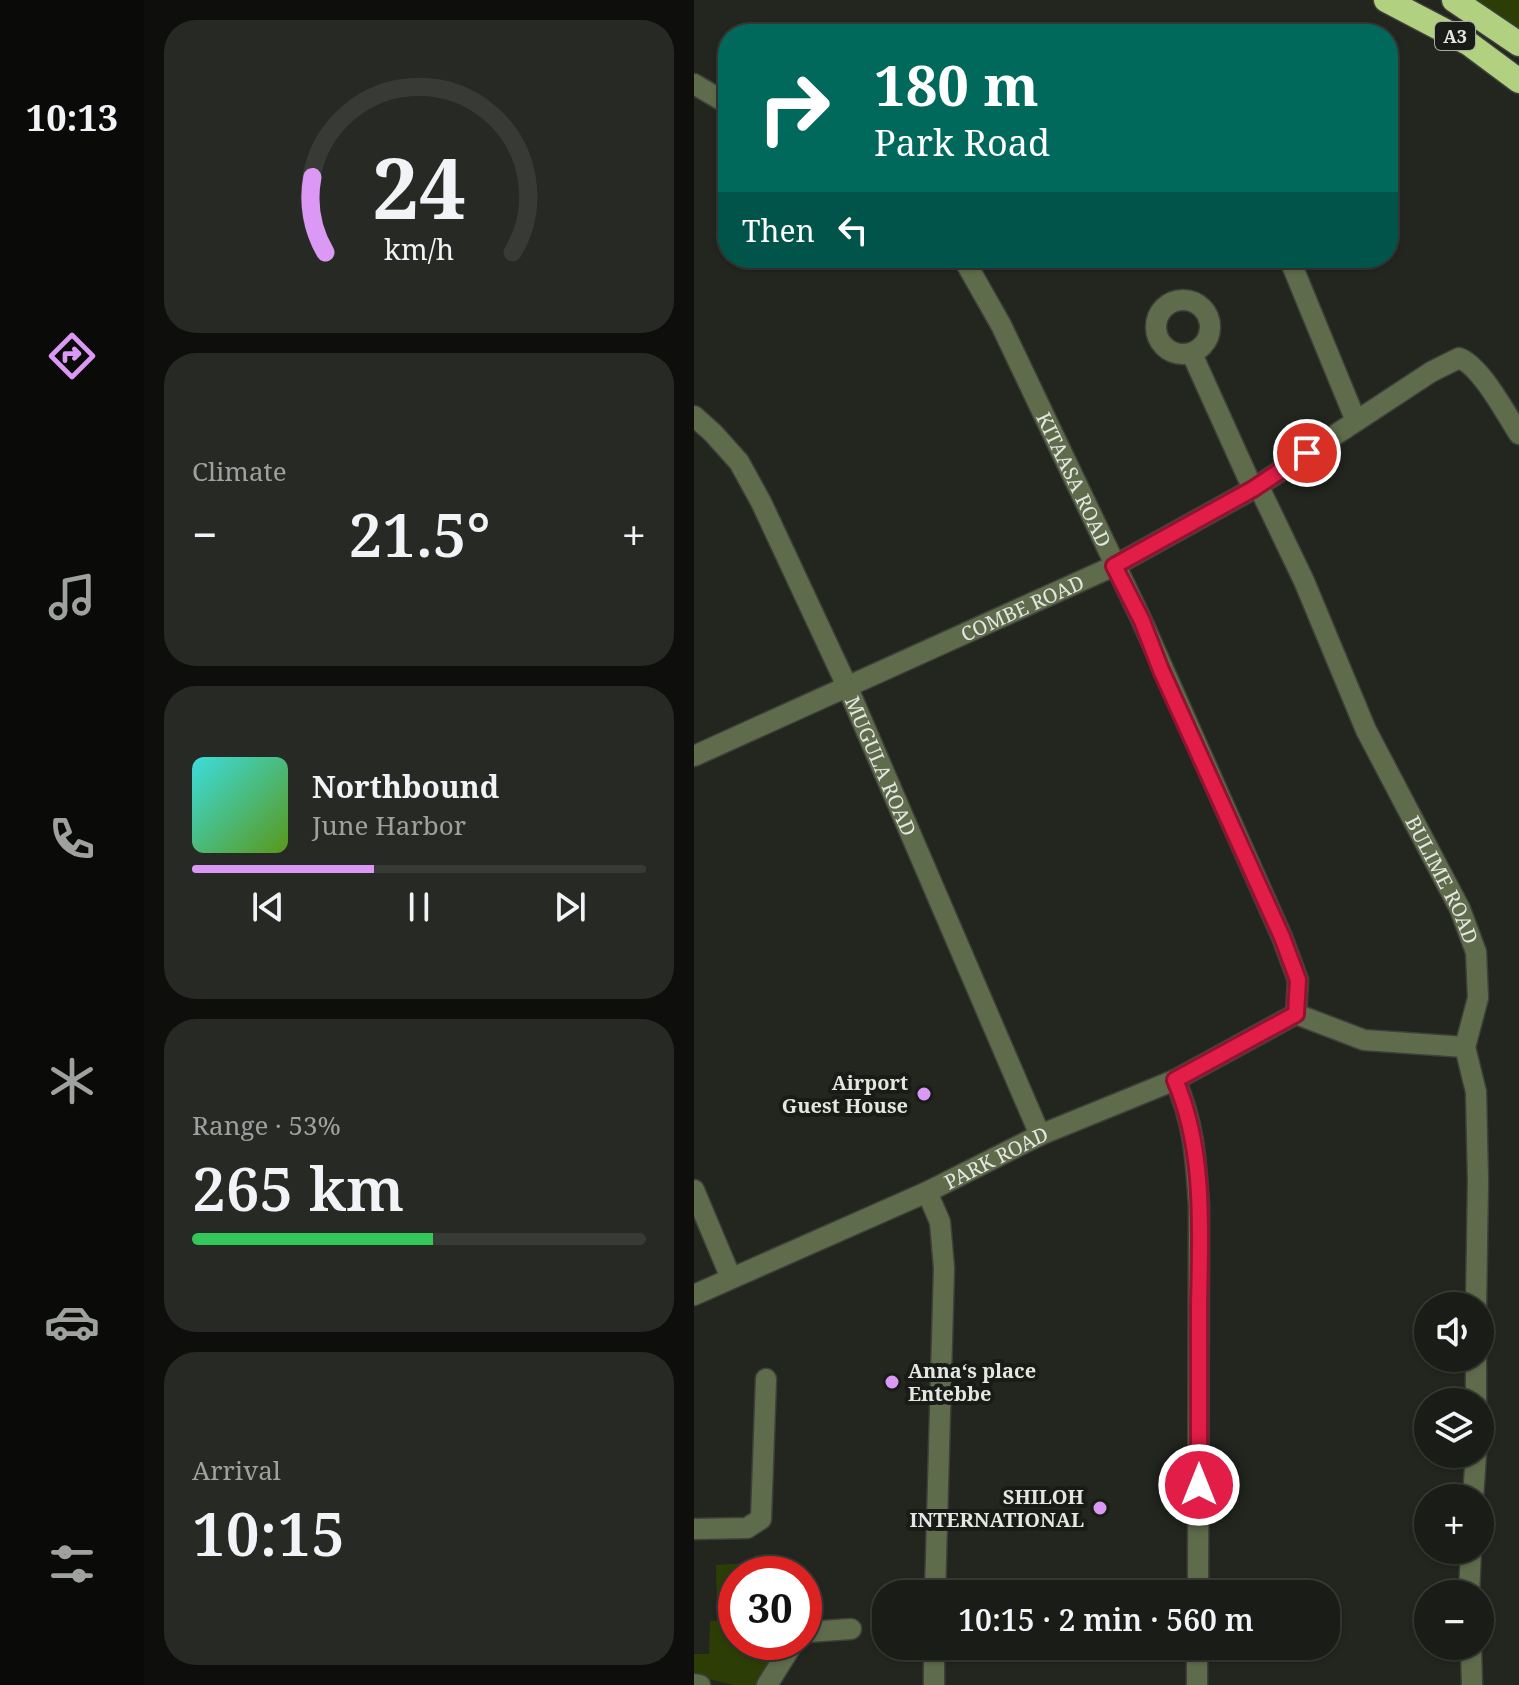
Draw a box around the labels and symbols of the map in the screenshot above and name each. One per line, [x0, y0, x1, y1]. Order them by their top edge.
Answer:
road number: A3 [1435, 22, 1475, 50]
street label: KITAASA ROAD [1031, 408, 1118, 551]
pin [1273, 419, 1341, 487]
street label: COMBE ROAD [956, 568, 1088, 647]
street label: MUGULA ROAD [839, 692, 923, 840]
street label: BULIME ROAD [1400, 811, 1485, 947]
place label: Airport Guest House [782, 1069, 908, 1119]
marker: Airport Guest House [915, 1085, 933, 1103]
street label: PARK ROAD [939, 1120, 1052, 1195]
place label: Anna‘s place Entebbe [908, 1357, 1036, 1407]
marker: Anna‘s place Entebbe [883, 1373, 901, 1391]
position arrow [1157, 1443, 1241, 1527]
place label: SHILOH INTERNATIONAL [910, 1483, 1084, 1533]
marker: SHILOH INTERNATIONAL [1091, 1499, 1109, 1517]
speed limit sign: 30 [718, 1556, 822, 1660]

